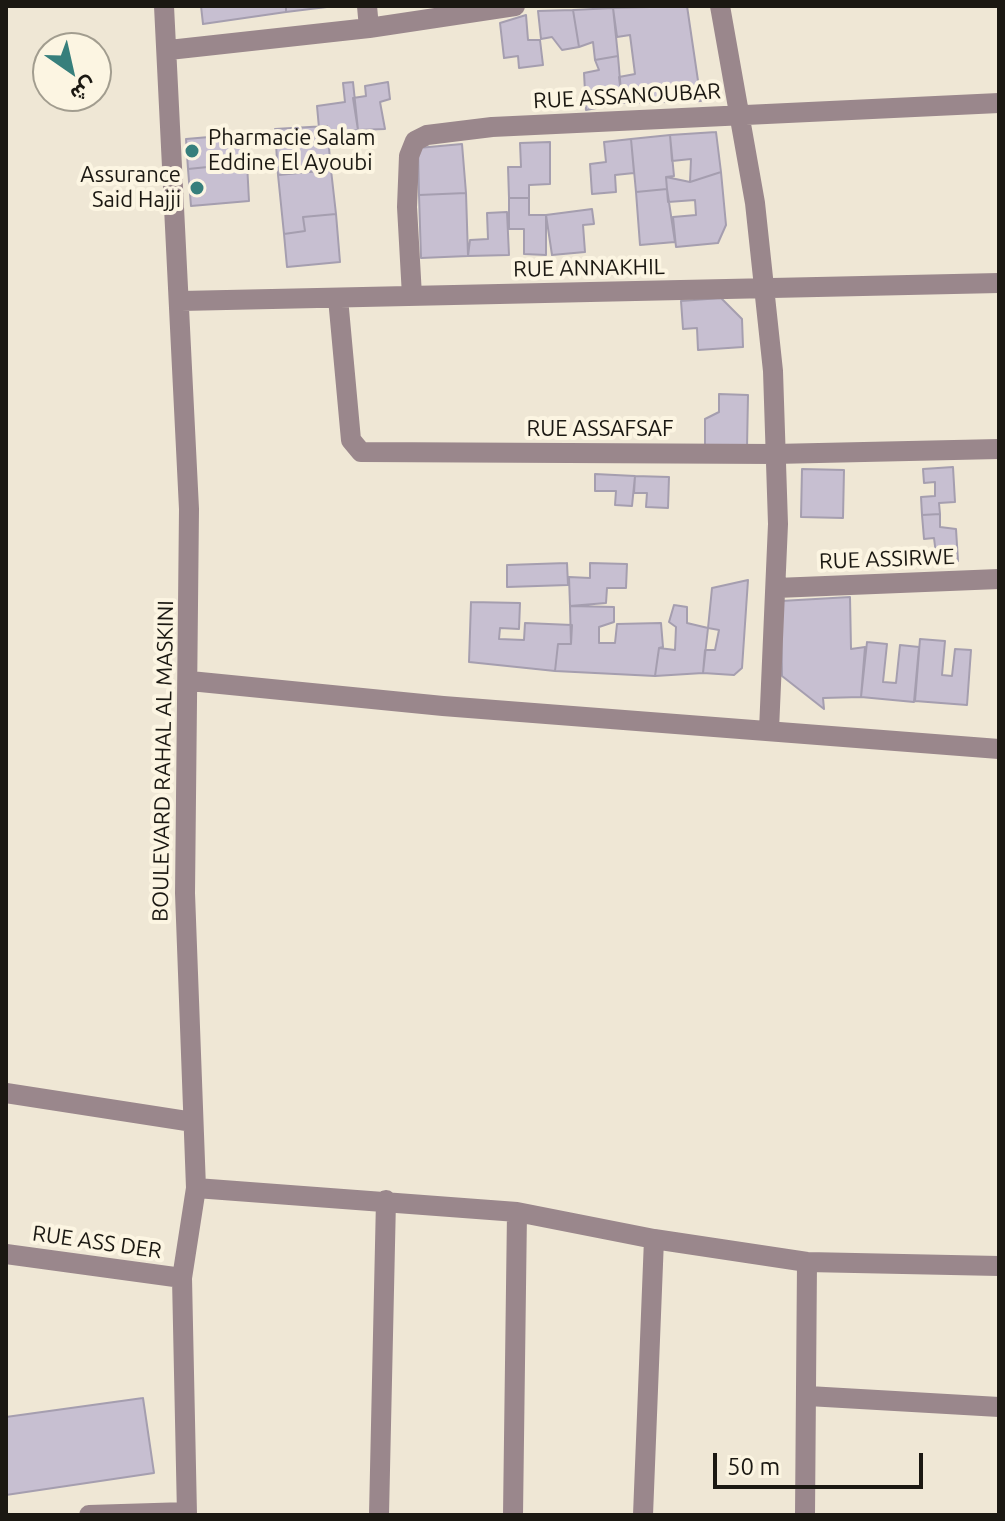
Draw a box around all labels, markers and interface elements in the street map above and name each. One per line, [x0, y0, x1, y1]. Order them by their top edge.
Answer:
north arrow [32, 32, 112, 112]
text: ش [67, 73, 103, 108]
street label: RUE ASSANOUBAR [532, 78, 722, 114]
place label: Pharmacie Salam Eddine El Ayoubi [208, 125, 375, 176]
marker: Pharmacie Salam Eddine El Ayoubi [183, 142, 201, 160]
place label: Assurance Said Hajji [80, 162, 181, 214]
marker: Assurance Said Hajji [188, 179, 206, 197]
street label: RUE ANNAKHIL [513, 253, 665, 283]
street label: RUE ASSAFSAF [526, 416, 674, 442]
street label: RUE ASSIRWE [819, 543, 955, 575]
street label: BOULEVARD RAHAL AL MASKINI [147, 600, 179, 922]
street label: RUE ASS DER [31, 1220, 163, 1264]
scale bar [717, 1437, 927, 1487]
text: 50 m [727, 1453, 780, 1480]

